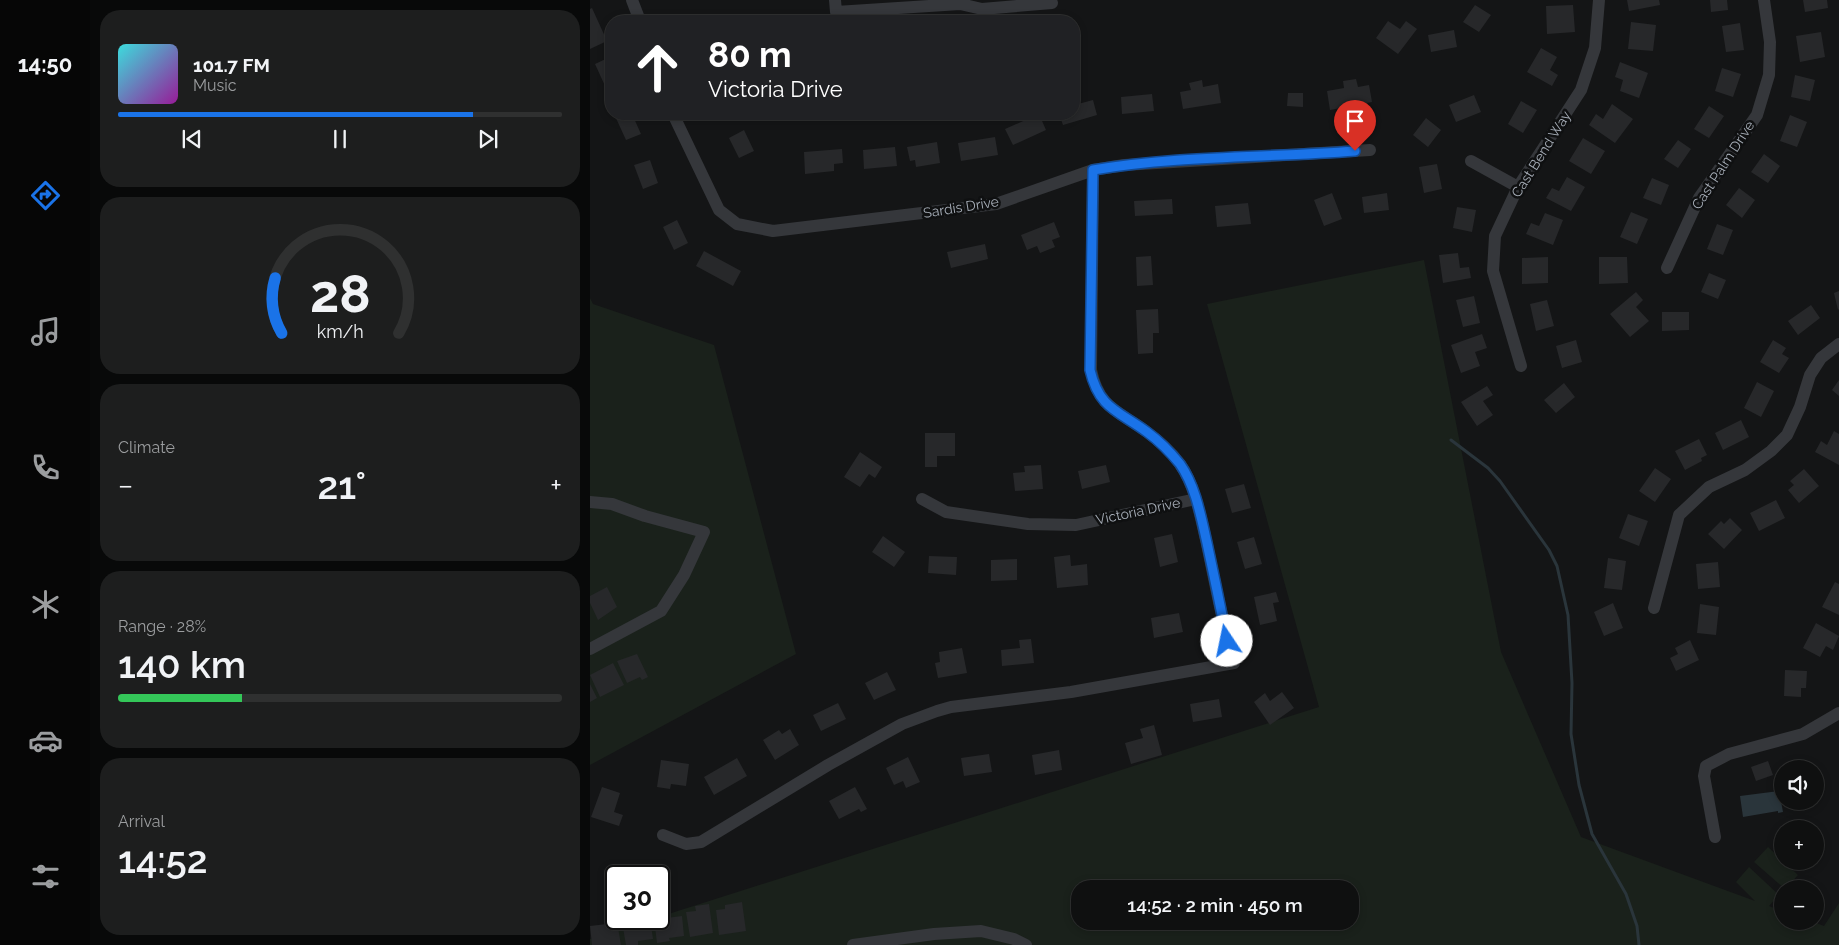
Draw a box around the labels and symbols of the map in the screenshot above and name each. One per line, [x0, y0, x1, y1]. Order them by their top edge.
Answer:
pin [1334, 100, 1376, 151]
street label: Cast Bend Way [1508, 108, 1574, 200]
street label: Cast Palm Drive [1688, 118, 1758, 212]
street label: Sardis Drive [922, 193, 1000, 221]
street label: Victoria Drive [1094, 494, 1182, 528]
position arrow [1200, 614, 1252, 666]
speed limit sign: 30 [605, 865, 670, 930]

